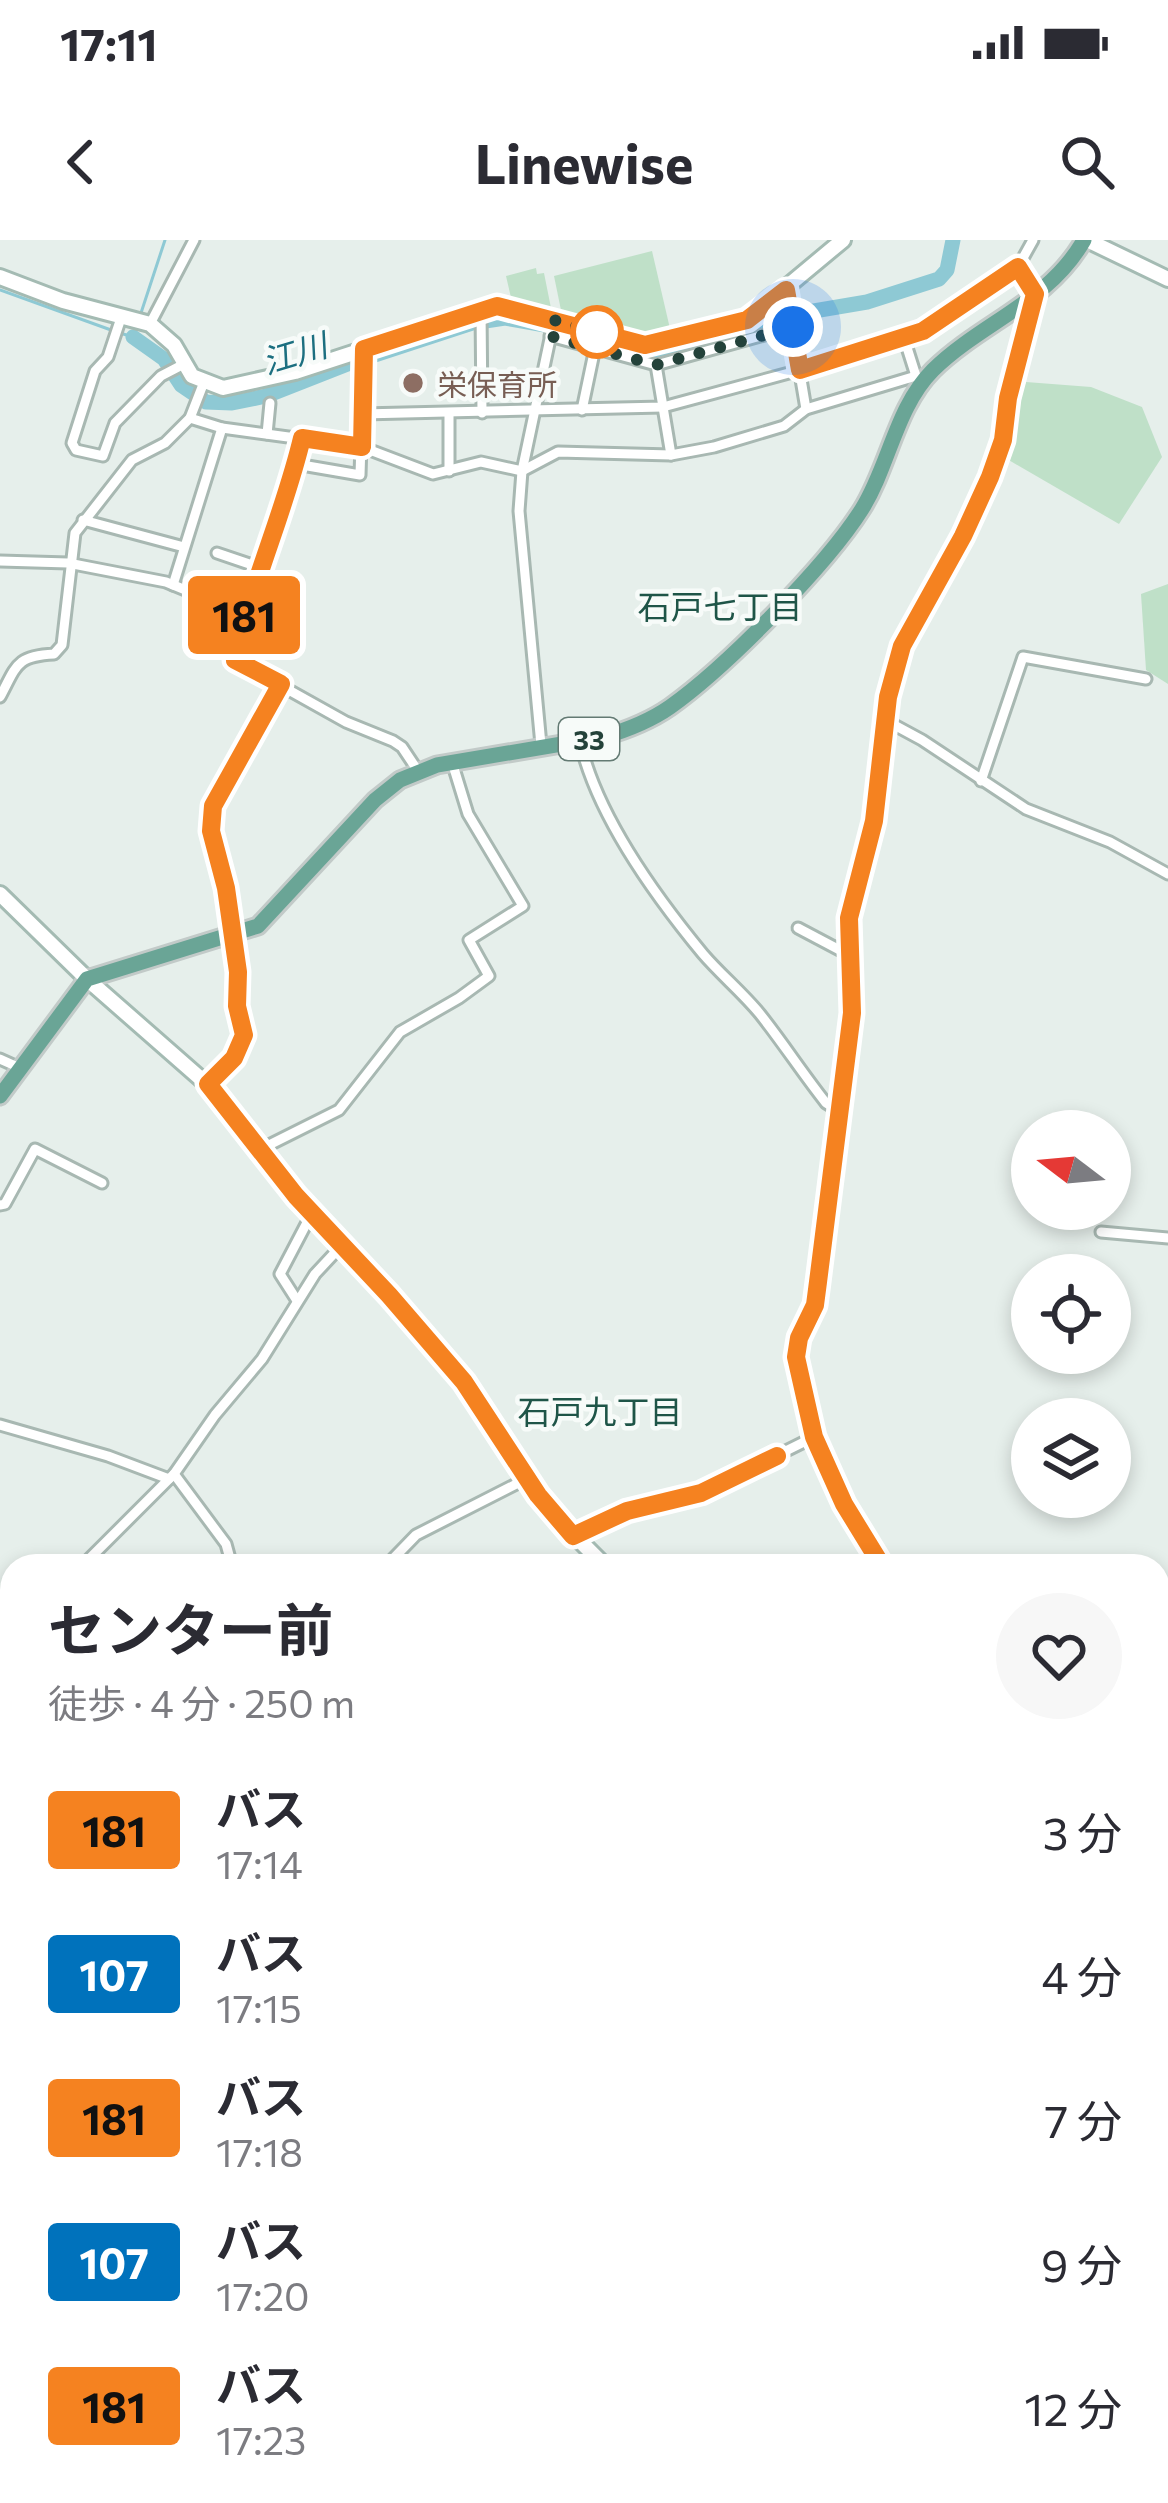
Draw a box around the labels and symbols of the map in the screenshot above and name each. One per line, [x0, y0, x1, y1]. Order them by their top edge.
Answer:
your location [763, 297, 823, 357]
unlabelled marker [572, 307, 622, 357]
water label: 江川 [256, 322, 334, 381]
place label: 栄保育所 [437, 365, 557, 402]
marker: 栄保育所 [400, 370, 426, 396]
line badge: 181 [175, 576, 313, 654]
district label: 石戸七丁目 [638, 585, 803, 626]
road number: 33 [559, 718, 619, 760]
north arrow [1011, 1110, 1131, 1230]
district label: 石戸九丁目 [518, 1390, 683, 1431]

